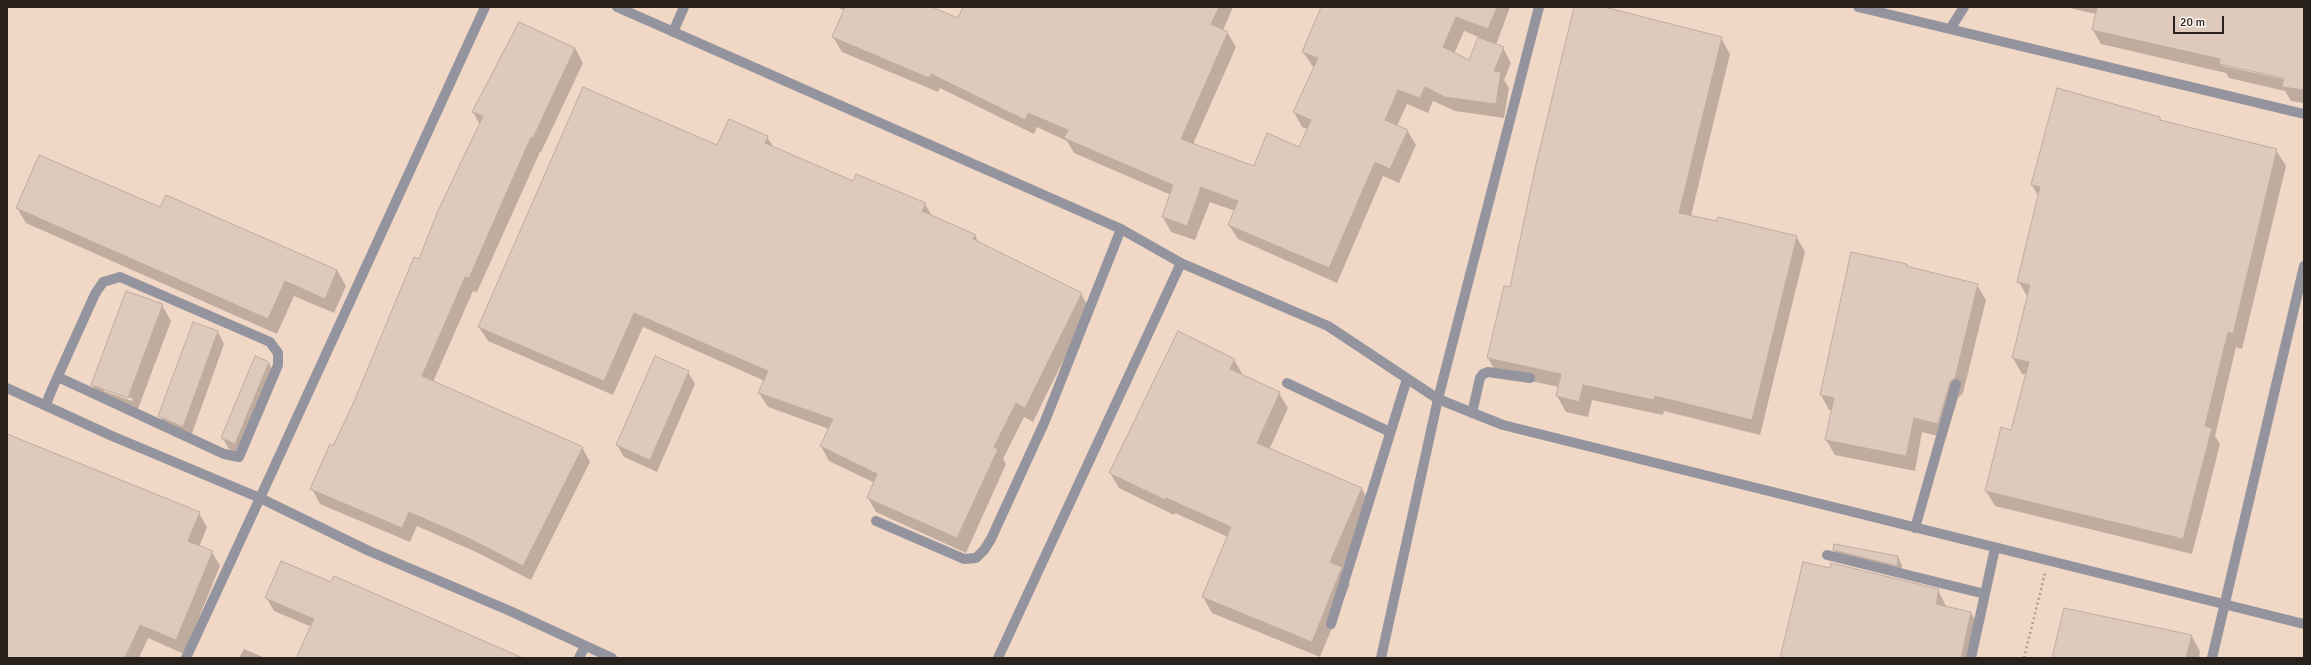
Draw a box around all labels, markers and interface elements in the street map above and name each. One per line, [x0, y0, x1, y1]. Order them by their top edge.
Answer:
scale bar [2175, 8, 2226, 34]
text: 20 m [2180, 15, 2205, 30]

